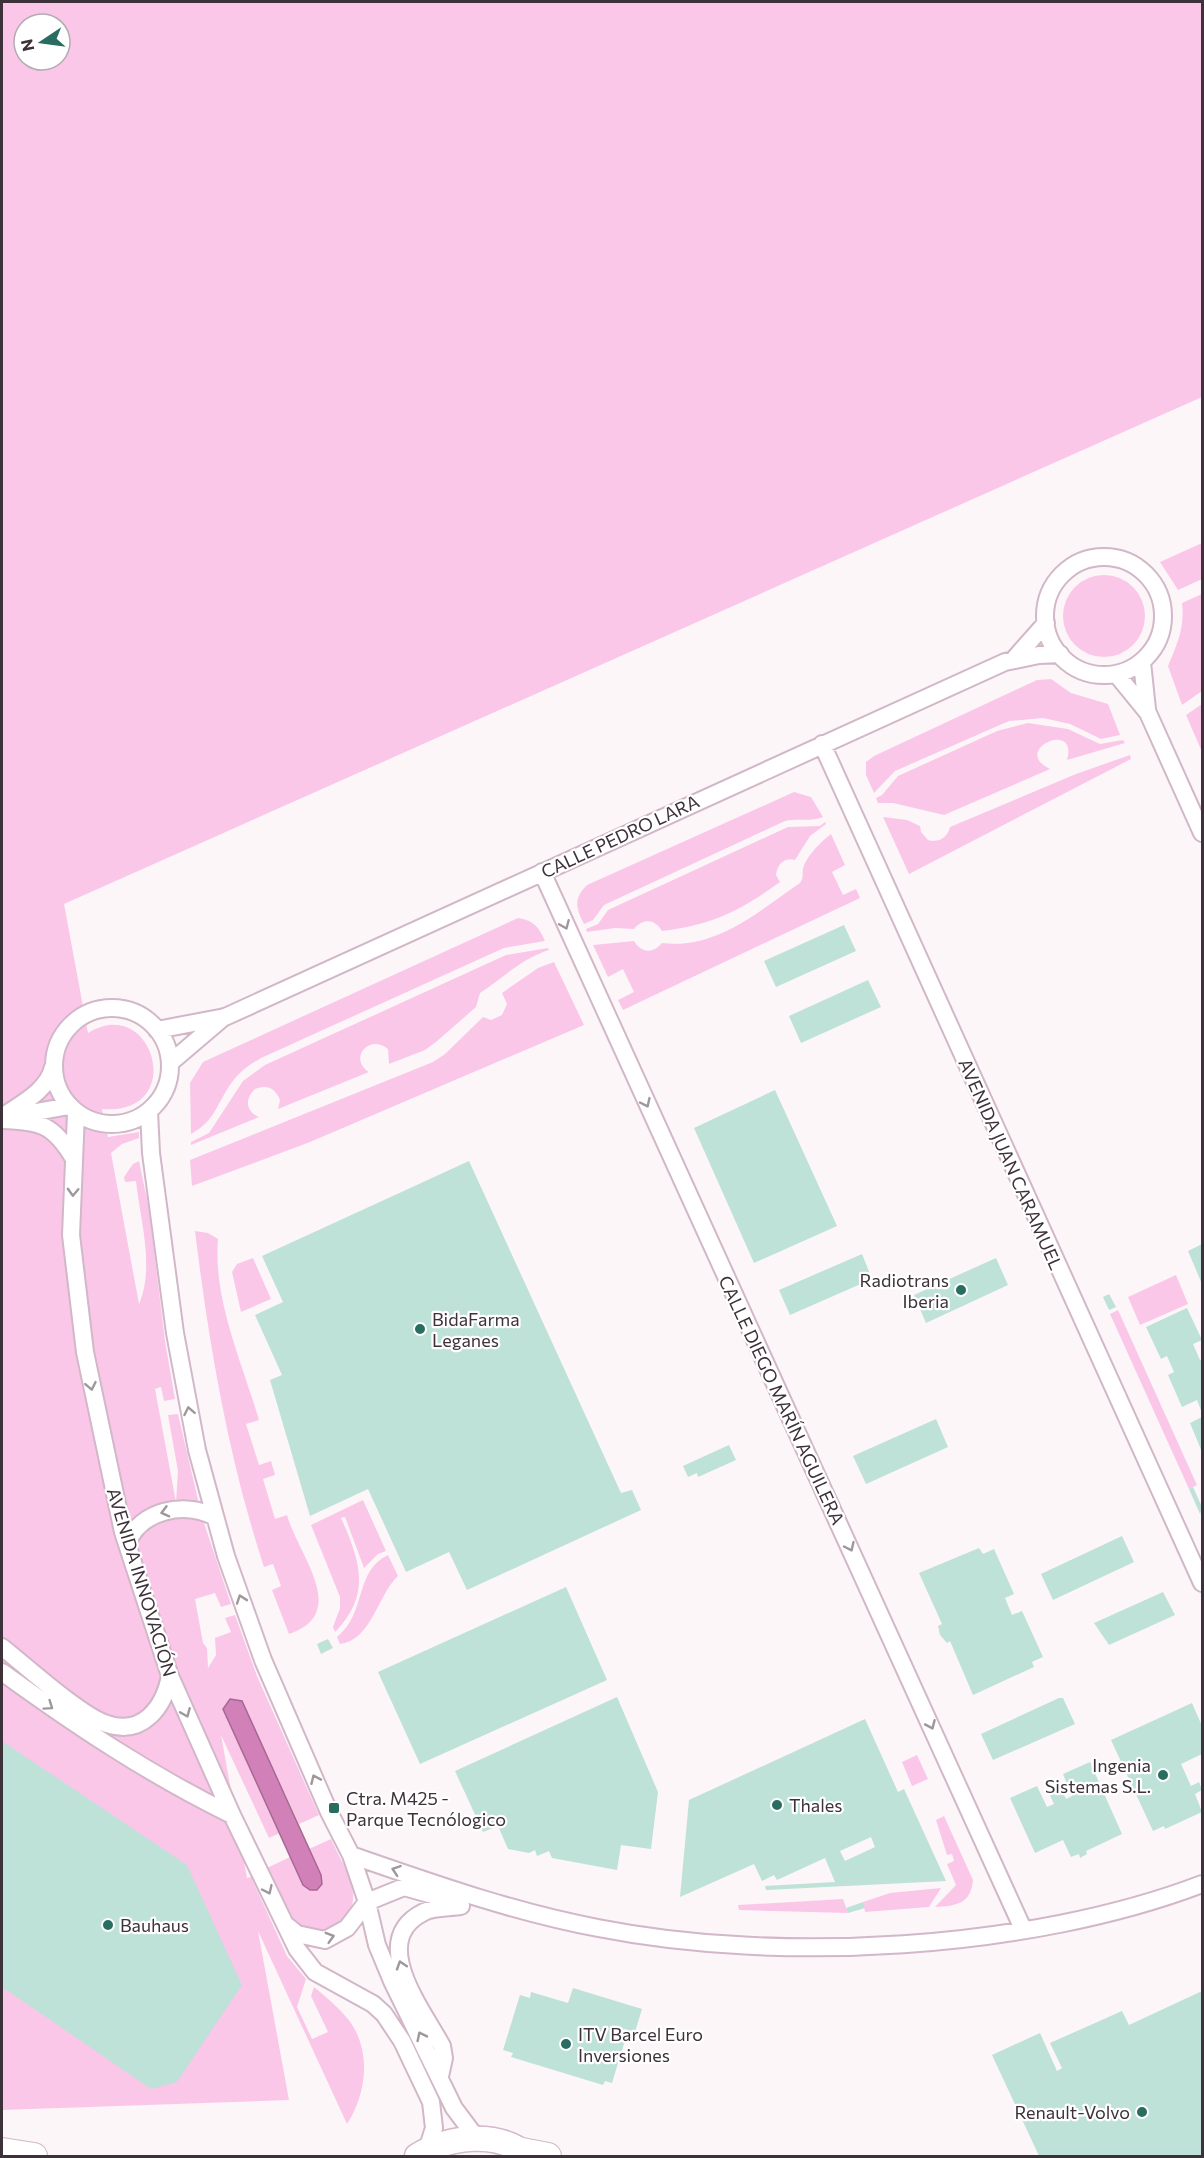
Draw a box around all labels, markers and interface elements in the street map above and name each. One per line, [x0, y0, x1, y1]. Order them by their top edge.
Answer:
north arrow [12, 12, 72, 72]
text: N [16, 38, 38, 53]
street label: CALLE PEDRO LARA [537, 790, 703, 882]
one-way arrow [558, 919, 570, 930]
street label: AVENIDA JUAN CARAMUEL [954, 1055, 1068, 1273]
one-way arrow [639, 1096, 651, 1107]
one-way arrow [66, 1187, 79, 1196]
place label: Radiotrans Iberia [860, 1269, 949, 1312]
street label: CALLE DIEGO MARÍN AGUILERA [714, 1272, 850, 1528]
marker: Radiotrans Iberia [954, 1283, 968, 1297]
place label: BidaFarma Leganes [432, 1308, 520, 1351]
marker: BidaFarma Leganes [413, 1322, 427, 1336]
one-way arrow [84, 1380, 97, 1390]
one-way arrow [183, 1406, 196, 1416]
street label: AVENIDA INNOVACIÓN [103, 1485, 181, 1679]
one-way arrow [160, 1505, 170, 1518]
one-way arrow [843, 1541, 855, 1552]
one-way arrow [235, 1594, 248, 1605]
one-way arrow [43, 1699, 54, 1710]
one-way arrow [179, 1707, 191, 1718]
one-way arrow [924, 1718, 936, 1729]
place label: Ingenia Sistemas S.L. [1045, 1754, 1151, 1797]
marker: Ingenia Sistemas S.L. [1156, 1768, 1170, 1782]
one-way arrow [310, 1775, 322, 1786]
place label: Ctra. M425 - Parque Tecnólogico [346, 1787, 506, 1830]
place label: Thales [789, 1794, 843, 1816]
marker: Thales [770, 1798, 784, 1812]
marker: Ctra. M425 - Parque Tecnólogico [327, 1801, 341, 1815]
one-way arrow [391, 1865, 402, 1878]
one-way arrow [260, 1884, 272, 1895]
place label: Bauhaus [120, 1914, 189, 1936]
marker: Bauhaus [101, 1918, 115, 1932]
one-way arrow [324, 1932, 335, 1944]
one-way arrow [396, 1960, 408, 1971]
place label: ITV Barcel Euro Inversiones [578, 2023, 703, 2066]
one-way arrow [416, 2032, 428, 2043]
marker: ITV Barcel Euro Inversiones [559, 2037, 573, 2051]
place label: Renault-Volvo [1015, 2101, 1130, 2123]
marker: Renault-Volvo [1135, 2105, 1149, 2119]

